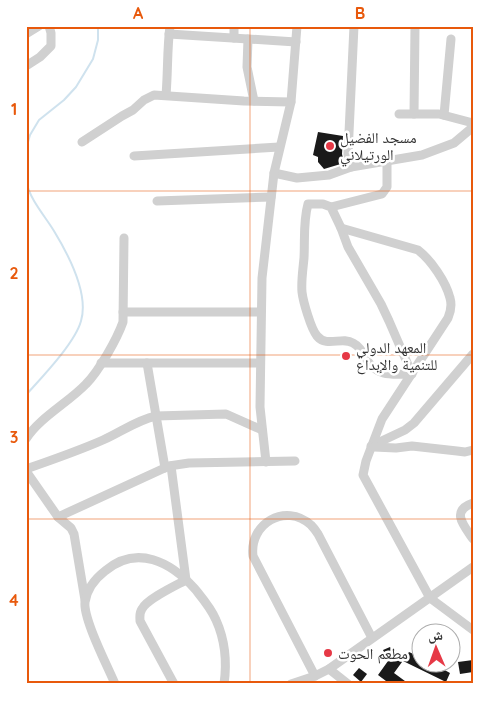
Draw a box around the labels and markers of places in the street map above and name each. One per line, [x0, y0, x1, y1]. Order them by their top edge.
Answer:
place label: مسجد الفضيل الورتيلاني [340, 128, 417, 166]
marker: مسجد الفضيل الورتيلاني [324, 140, 336, 152]
place label: المعهد الدولي للتنمية والإبداع [356, 338, 437, 375]
marker: المعهد الدولي للتنمية والإبداع [340, 350, 352, 362]
place label: مطعم الحوت [338, 644, 408, 664]
marker: مطعم الحوت [322, 647, 334, 659]

